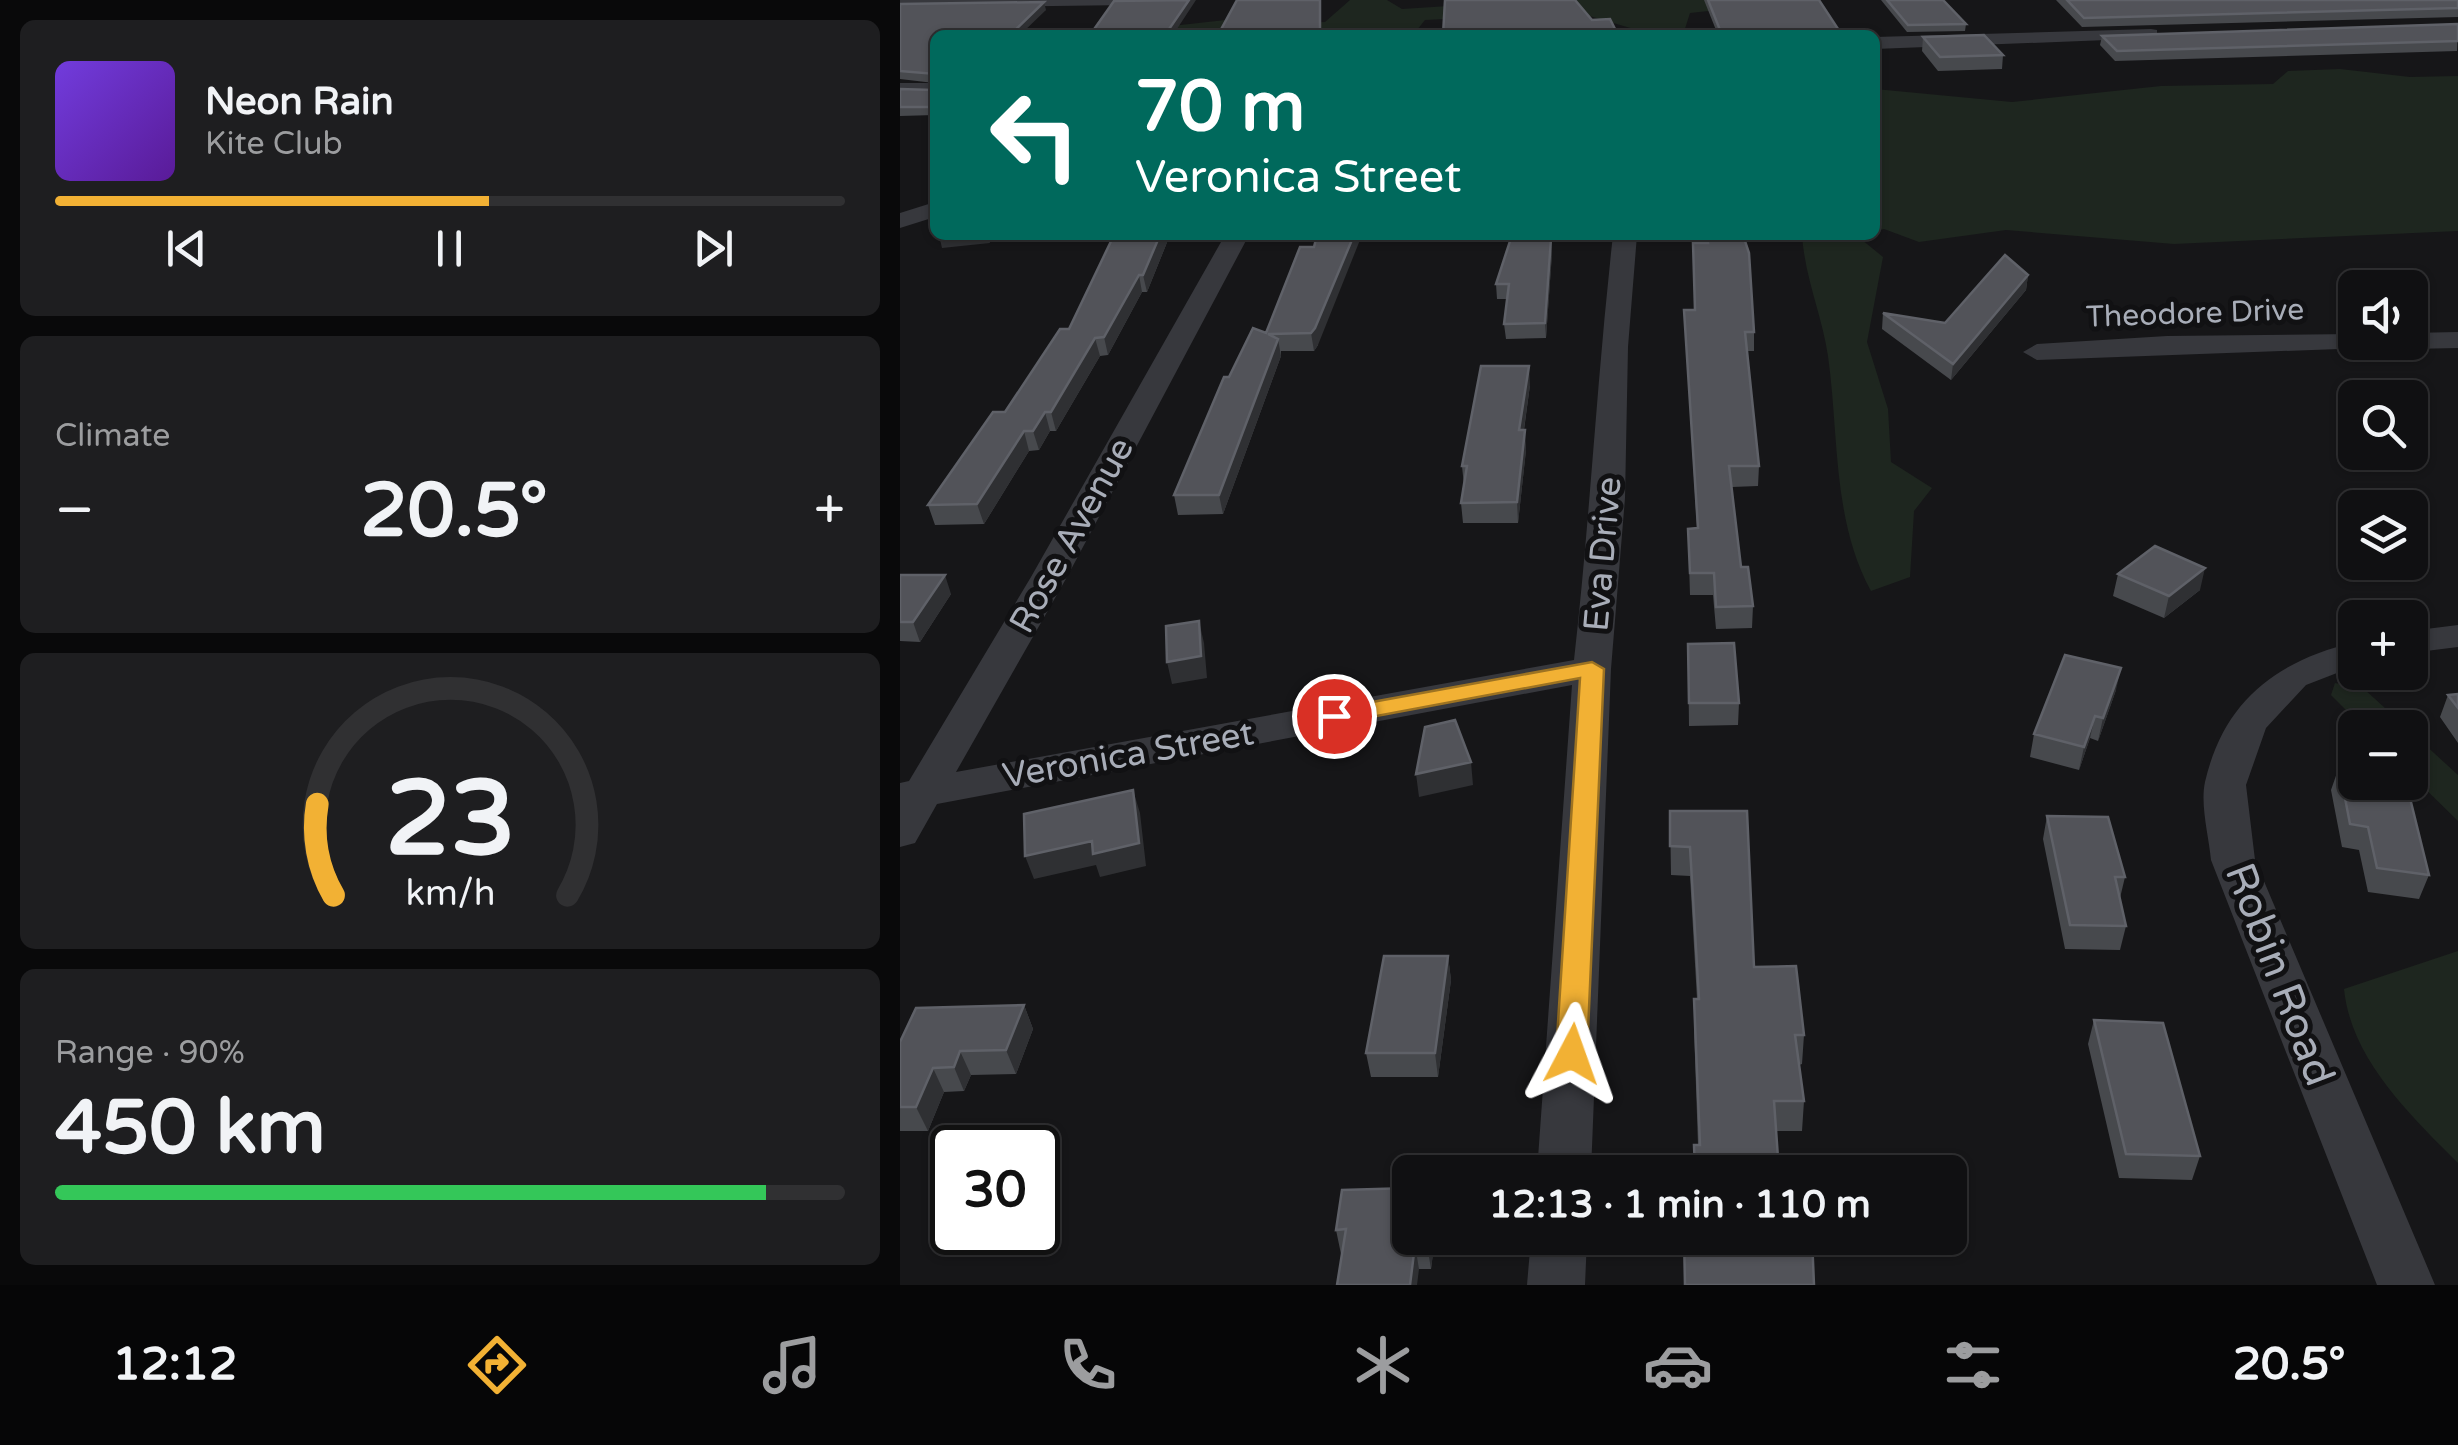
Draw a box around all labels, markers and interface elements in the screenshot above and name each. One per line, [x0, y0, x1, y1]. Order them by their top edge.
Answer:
text: 70 m [1135, 66, 1305, 150]
icon: left [970, 70, 1100, 200]
text: Neon Rain [205, 79, 394, 125]
text: Kite Club [205, 125, 343, 163]
text: Veronica Street [1135, 151, 1461, 205]
icon: previous [159, 221, 214, 276]
icon: pause [422, 221, 477, 276]
icon: next [686, 221, 741, 276]
map controls [2338, 270, 2428, 800]
button: sound [2338, 270, 2428, 360]
street label: Theodore Drive [2085, 291, 2305, 336]
button: search [2338, 380, 2428, 470]
text: Climate [55, 417, 170, 455]
street label: Rose Avenue [1001, 430, 1143, 641]
text: 20.5° [360, 466, 548, 556]
street label: Eva Drive [1575, 475, 1631, 633]
text: − [55, 478, 94, 544]
text: + [814, 478, 845, 544]
button: layers [2338, 490, 2428, 580]
button: + [2338, 600, 2428, 690]
pin [1292, 674, 1377, 759]
icon: arrive [1307, 689, 1362, 744]
button: − [2338, 710, 2428, 800]
street label: Veronica Street [1000, 712, 1257, 798]
text: 23 [385, 758, 515, 883]
street label: Robin Road [2214, 856, 2345, 1093]
text: km/h [405, 872, 495, 915]
position arrow [1520, 1002, 1624, 1106]
text: Range · 90% [55, 1034, 245, 1072]
text: 450 km [55, 1083, 326, 1173]
speed limit sign: 30 [930, 1125, 1060, 1255]
text: 12:13 · 1 min · 110 m [1488, 1182, 1871, 1228]
icon: directions [462, 1330, 532, 1400]
icon: music [757, 1330, 827, 1400]
icon: phone [1053, 1330, 1123, 1400]
icon: climate [1348, 1330, 1418, 1400]
icon: car [1643, 1330, 1713, 1400]
icon: filters [1938, 1330, 2008, 1400]
text: 12:12 [113, 1338, 237, 1392]
text: 20.5° [2233, 1338, 2345, 1392]

